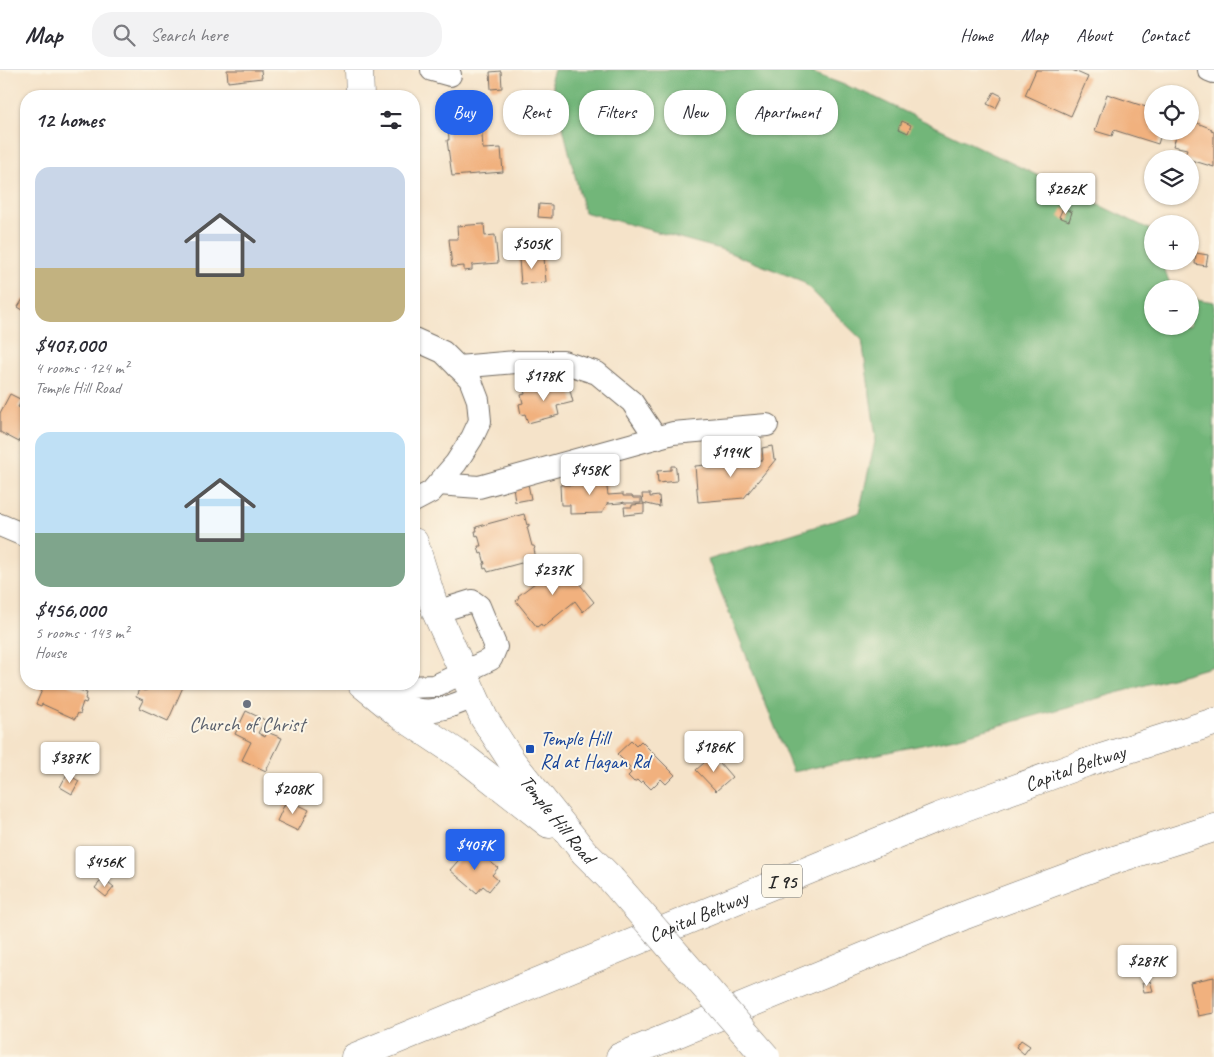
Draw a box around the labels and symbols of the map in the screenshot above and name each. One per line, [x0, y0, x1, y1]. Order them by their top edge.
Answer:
pin: $262K [1031, 172, 1101, 215]
pin: $505K [497, 228, 567, 270]
pin: $178K [509, 360, 579, 402]
pin: $194K [696, 436, 766, 478]
pin: $458K [555, 454, 625, 496]
pin: $237K [518, 554, 588, 596]
marker: Church of Christ [241, 698, 253, 710]
place label: Church of Christ [189, 712, 308, 737]
place label: Temple Hill Rd at Hagan Rd [540, 726, 653, 774]
pin: $186K [679, 730, 749, 773]
street label: Capital Beltway [1021, 738, 1130, 797]
pin: $387K [35, 742, 105, 784]
marker: Temple Hill Rd at Hagan Rd [524, 743, 536, 755]
street label: Temple Hill Road [514, 770, 603, 871]
pin: $208K [258, 772, 328, 815]
pin: $407K [440, 828, 510, 871]
pin: $456K [70, 846, 140, 888]
road number: I 95 [762, 864, 802, 898]
street label: Capital Beltway [645, 884, 754, 948]
pin: $287K [1112, 944, 1182, 987]

